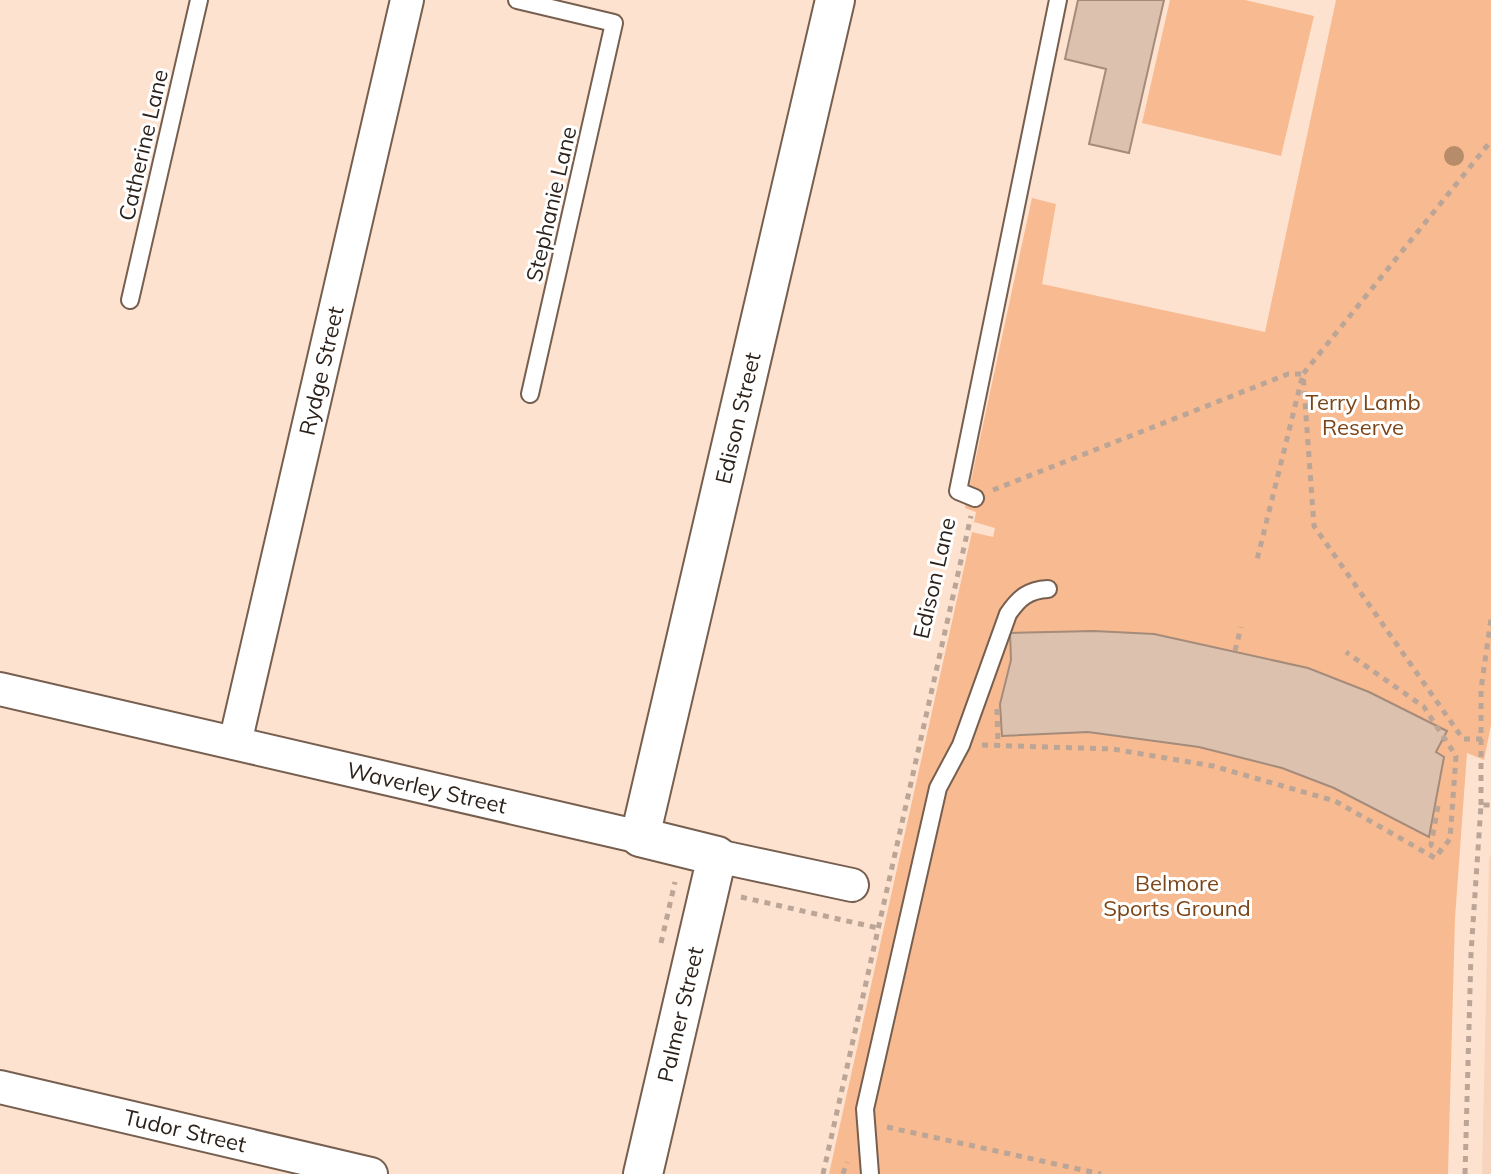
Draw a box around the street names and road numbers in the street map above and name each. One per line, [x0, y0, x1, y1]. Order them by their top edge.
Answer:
street label: Catherine Lane [112, 67, 174, 223]
street label: Stephanie Lane [520, 124, 582, 284]
street label: Rydge Street [293, 303, 350, 438]
street label: Edison Street [709, 349, 767, 487]
street label: Edison Lane [906, 515, 962, 641]
street label: Waverley Street [344, 756, 510, 820]
street label: Palmer Street [651, 944, 710, 1085]
street label: Tudor Street [121, 1103, 249, 1158]

